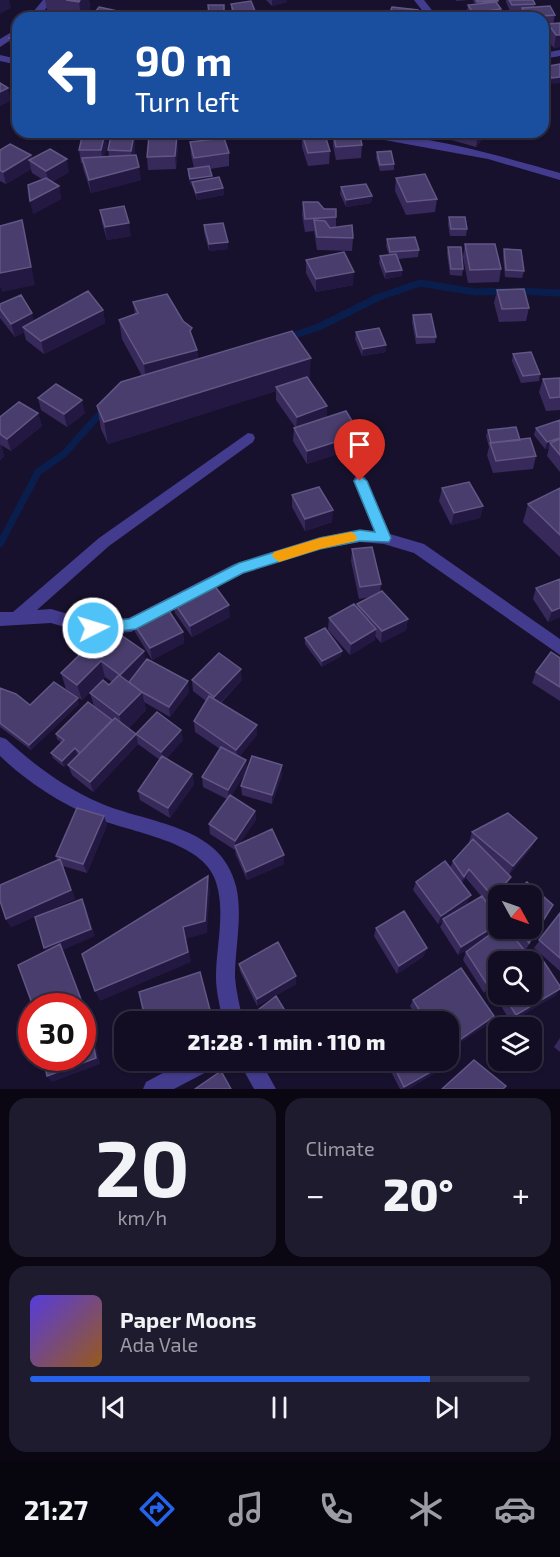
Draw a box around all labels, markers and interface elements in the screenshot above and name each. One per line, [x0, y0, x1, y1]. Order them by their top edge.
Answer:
text: 90 m [135, 34, 232, 84]
icon: left [36, 36, 114, 114]
text: Turn left [135, 85, 239, 117]
pin [334, 419, 385, 481]
icon: arrive [343, 428, 376, 461]
position arrow [61, 596, 125, 660]
north arrow [488, 885, 542, 939]
map controls [488, 885, 542, 1071]
button: search [488, 951, 542, 1005]
speed limit sign: 30 [18, 993, 96, 1071]
button: layers [488, 1017, 542, 1071]
text: 21:28 · 1 min · 110 m [188, 1028, 385, 1054]
text: 20 [95, 1119, 190, 1213]
text: Climate [306, 1136, 375, 1160]
text: 20° [383, 1166, 454, 1220]
text: − [306, 1174, 325, 1214]
text: + [512, 1174, 530, 1214]
text: km/h [117, 1205, 167, 1229]
text: Paper Moons [120, 1306, 256, 1332]
text: Ada Vale [120, 1332, 198, 1356]
icon: previous [97, 1391, 130, 1424]
icon: pause [263, 1391, 296, 1424]
icon: next [430, 1391, 463, 1424]
icon: directions [136, 1488, 178, 1530]
icon: music [225, 1488, 267, 1530]
icon: phone [315, 1488, 357, 1530]
icon: climate [405, 1488, 447, 1530]
icon: car [494, 1488, 536, 1530]
text: 21:27 [24, 1493, 88, 1525]

